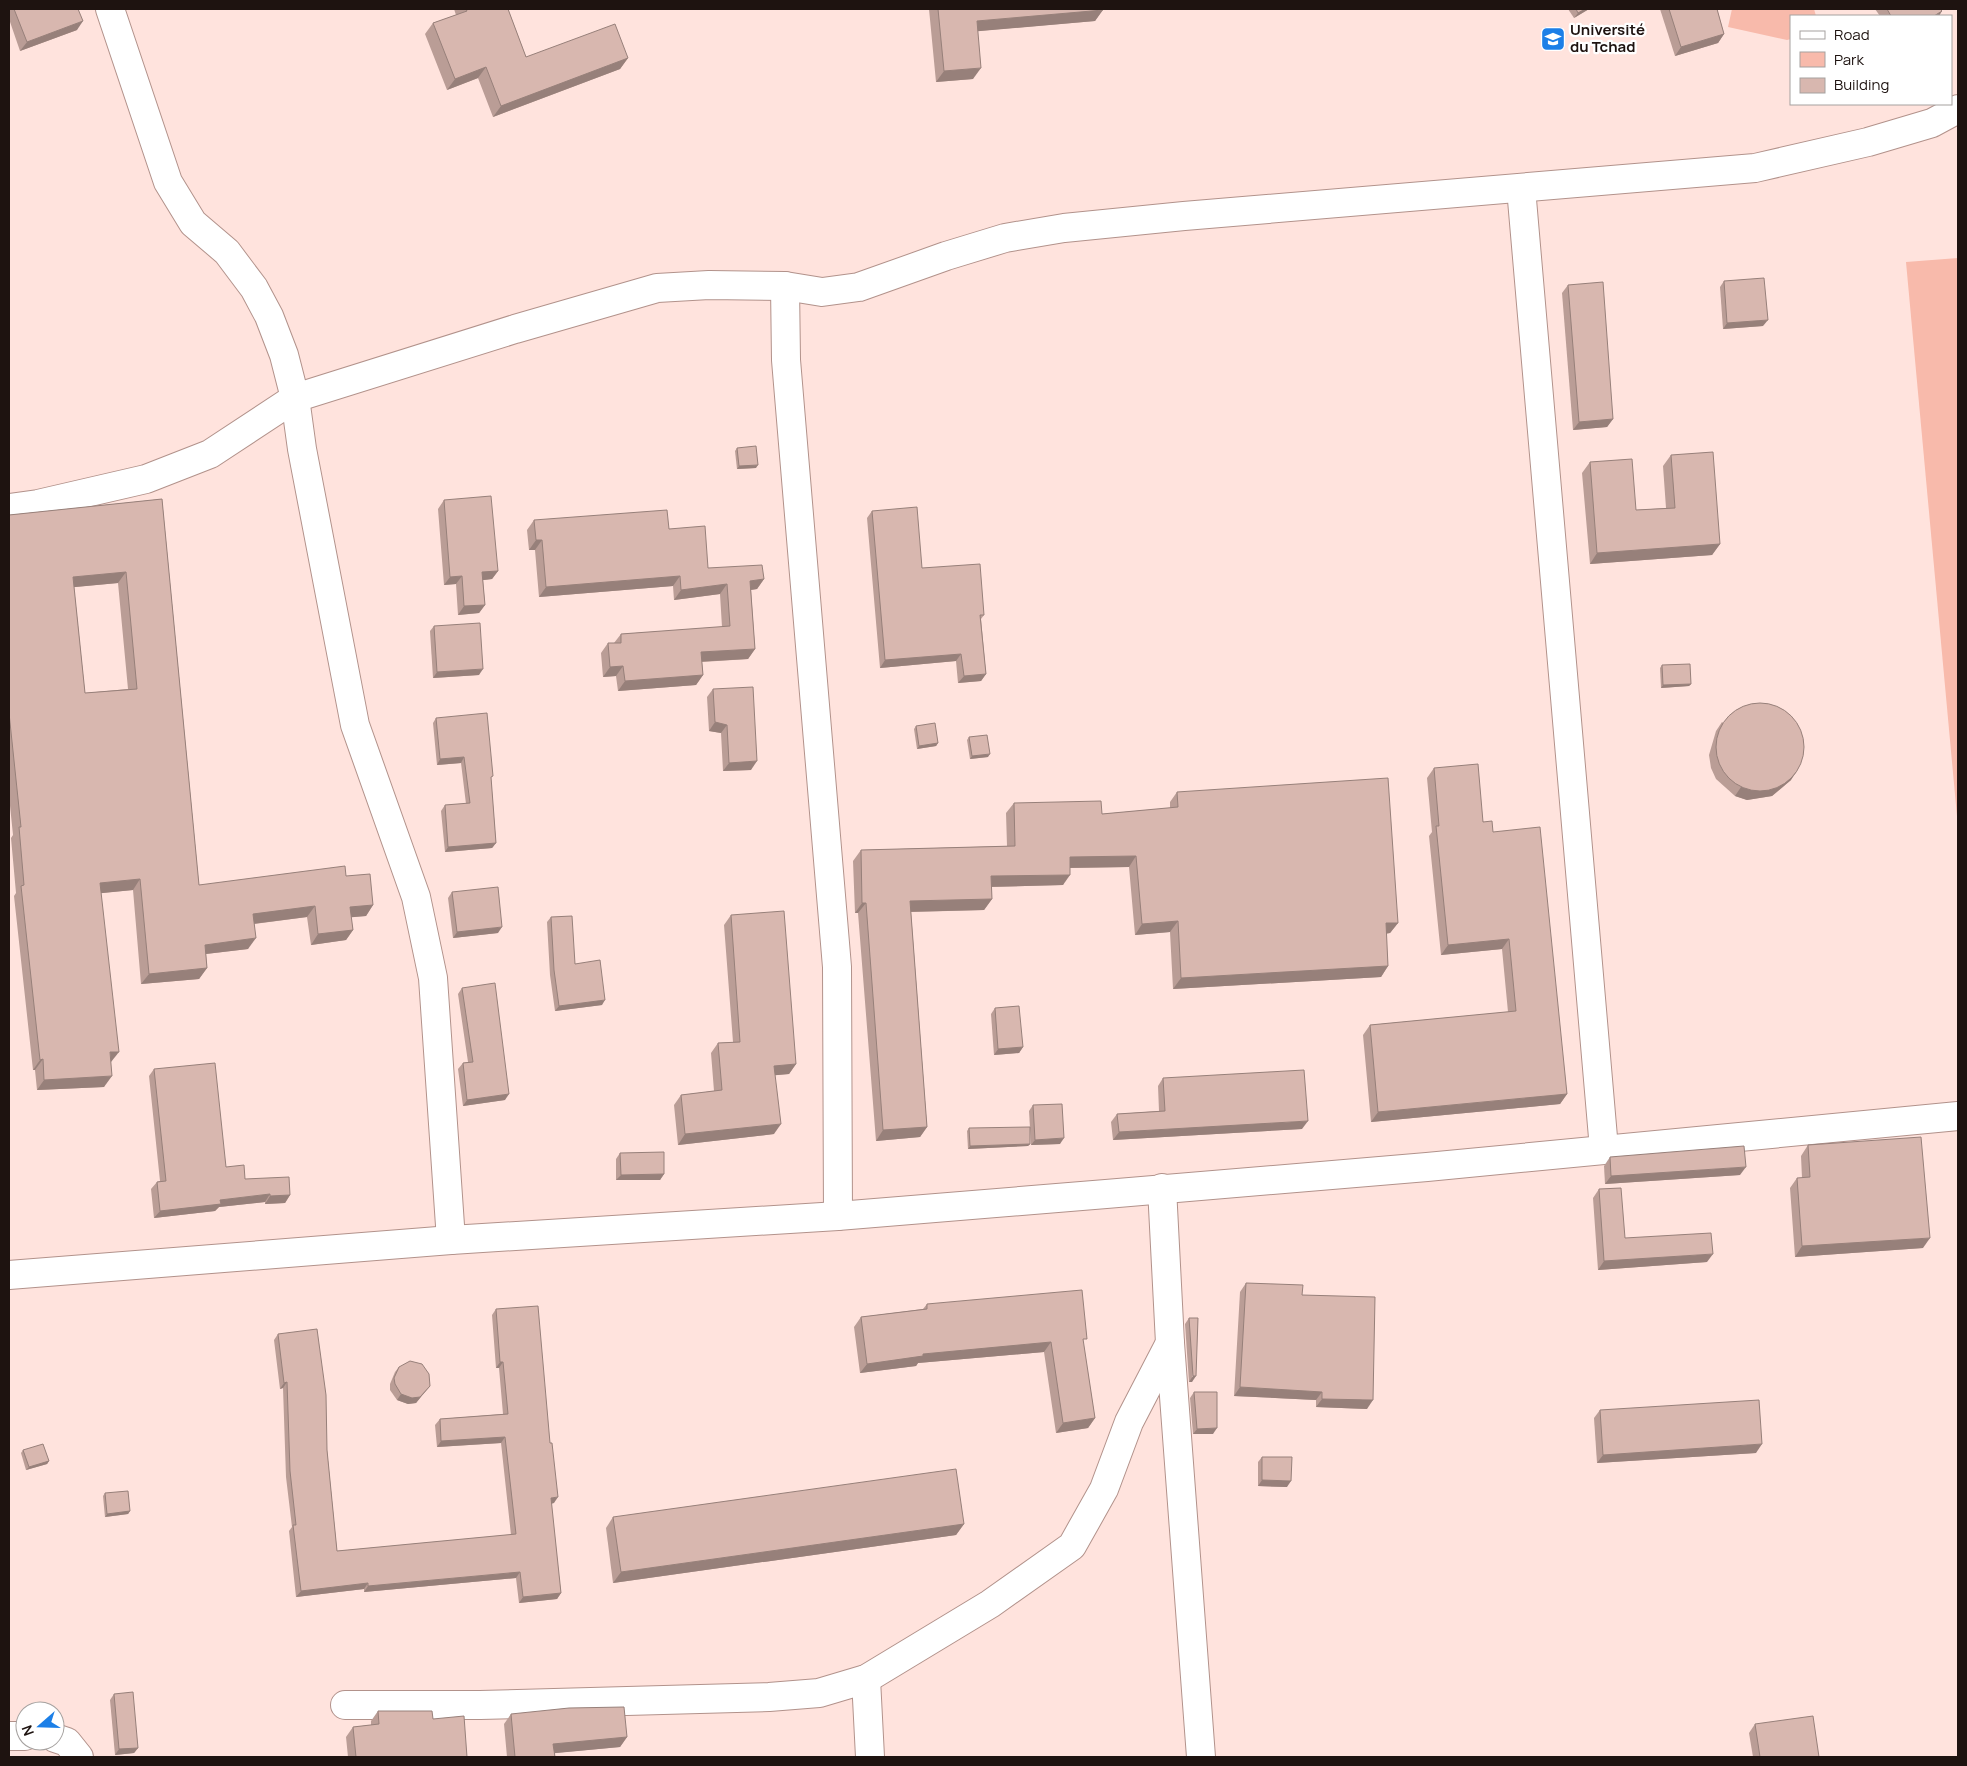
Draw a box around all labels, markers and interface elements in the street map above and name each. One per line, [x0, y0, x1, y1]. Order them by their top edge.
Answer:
legend [1790, 15, 1952, 105]
place label: Université du Tchad [1570, 19, 1645, 57]
text: Road [1834, 24, 1870, 45]
school or university icon: Université du Tchad [1540, 26, 1566, 52]
text: Park [1834, 49, 1864, 70]
text: Building [1834, 74, 1889, 95]
north arrow [15, 1701, 65, 1751]
text: N [17, 1723, 38, 1739]

